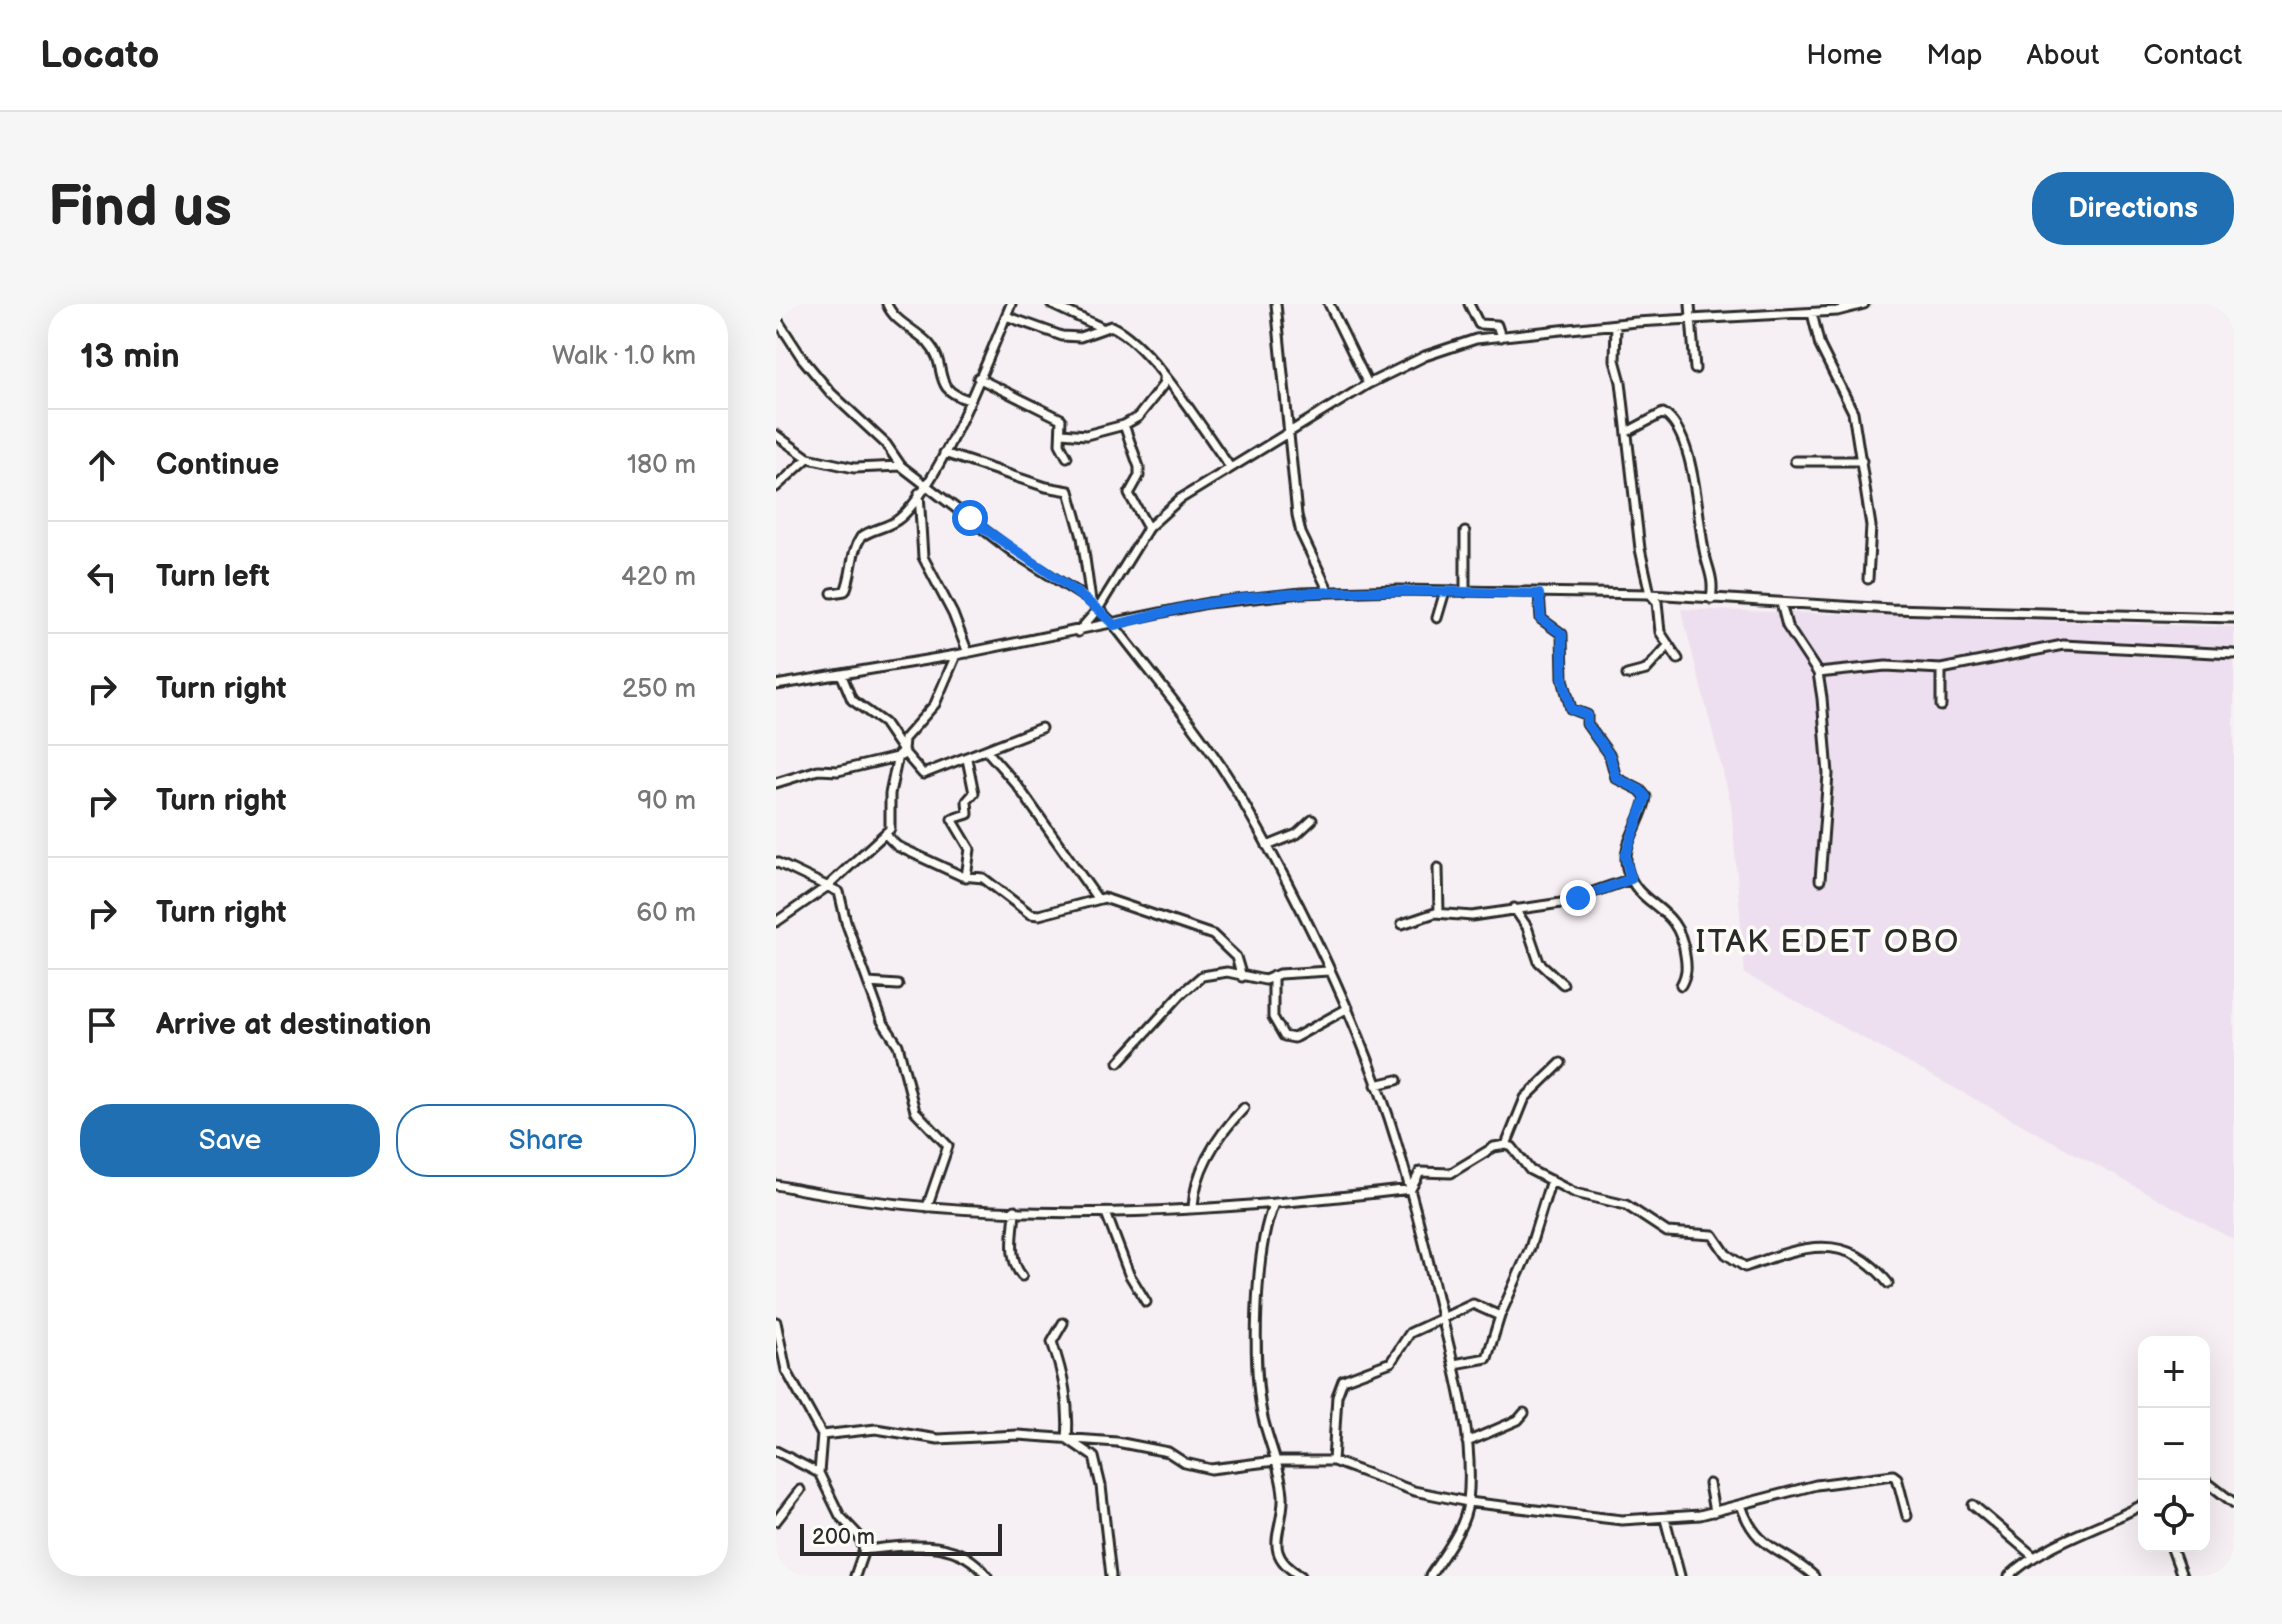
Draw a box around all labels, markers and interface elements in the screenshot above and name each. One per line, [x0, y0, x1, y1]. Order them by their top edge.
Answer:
text: Locato [40, 33, 159, 78]
text: Home [1806, 39, 1882, 72]
text: Map [1926, 39, 1983, 72]
text: About [2027, 39, 2099, 72]
text: Contact [2143, 39, 2242, 72]
button: Directions [2032, 172, 2234, 245]
text: Find us [48, 175, 232, 242]
text: 13 min [80, 336, 180, 377]
text: Walk · 1.0 km [552, 341, 696, 372]
icon: ahead [80, 443, 124, 487]
text: Continue [156, 447, 279, 483]
text: 180 m [627, 450, 696, 481]
route start [952, 500, 988, 536]
icon: left [80, 555, 124, 599]
text: Turn left [156, 559, 270, 595]
text: 420 m [621, 562, 696, 593]
icon: right [80, 667, 124, 711]
text: Turn right [156, 671, 287, 707]
text: 250 m [622, 674, 696, 705]
icon: right [80, 779, 124, 823]
text: Turn right [156, 783, 287, 819]
text: 90 m [637, 786, 696, 817]
route end [1560, 880, 1596, 916]
icon: right [80, 891, 124, 935]
text: Turn right [156, 895, 287, 931]
text: 60 m [636, 898, 696, 929]
district label: ITAK EDET OBO [1696, 923, 1960, 962]
icon: arrive [80, 1003, 124, 1047]
text: Arrive at destination [156, 1007, 432, 1043]
button: Save [80, 1104, 380, 1177]
button: Share [396, 1104, 696, 1177]
map controls [2138, 1336, 2210, 1552]
button: + [2138, 1336, 2210, 1408]
button: − [2138, 1408, 2210, 1480]
button: locate [2138, 1480, 2210, 1552]
scale bar [800, 1520, 1002, 1556]
text: 200 m [812, 1524, 875, 1551]

